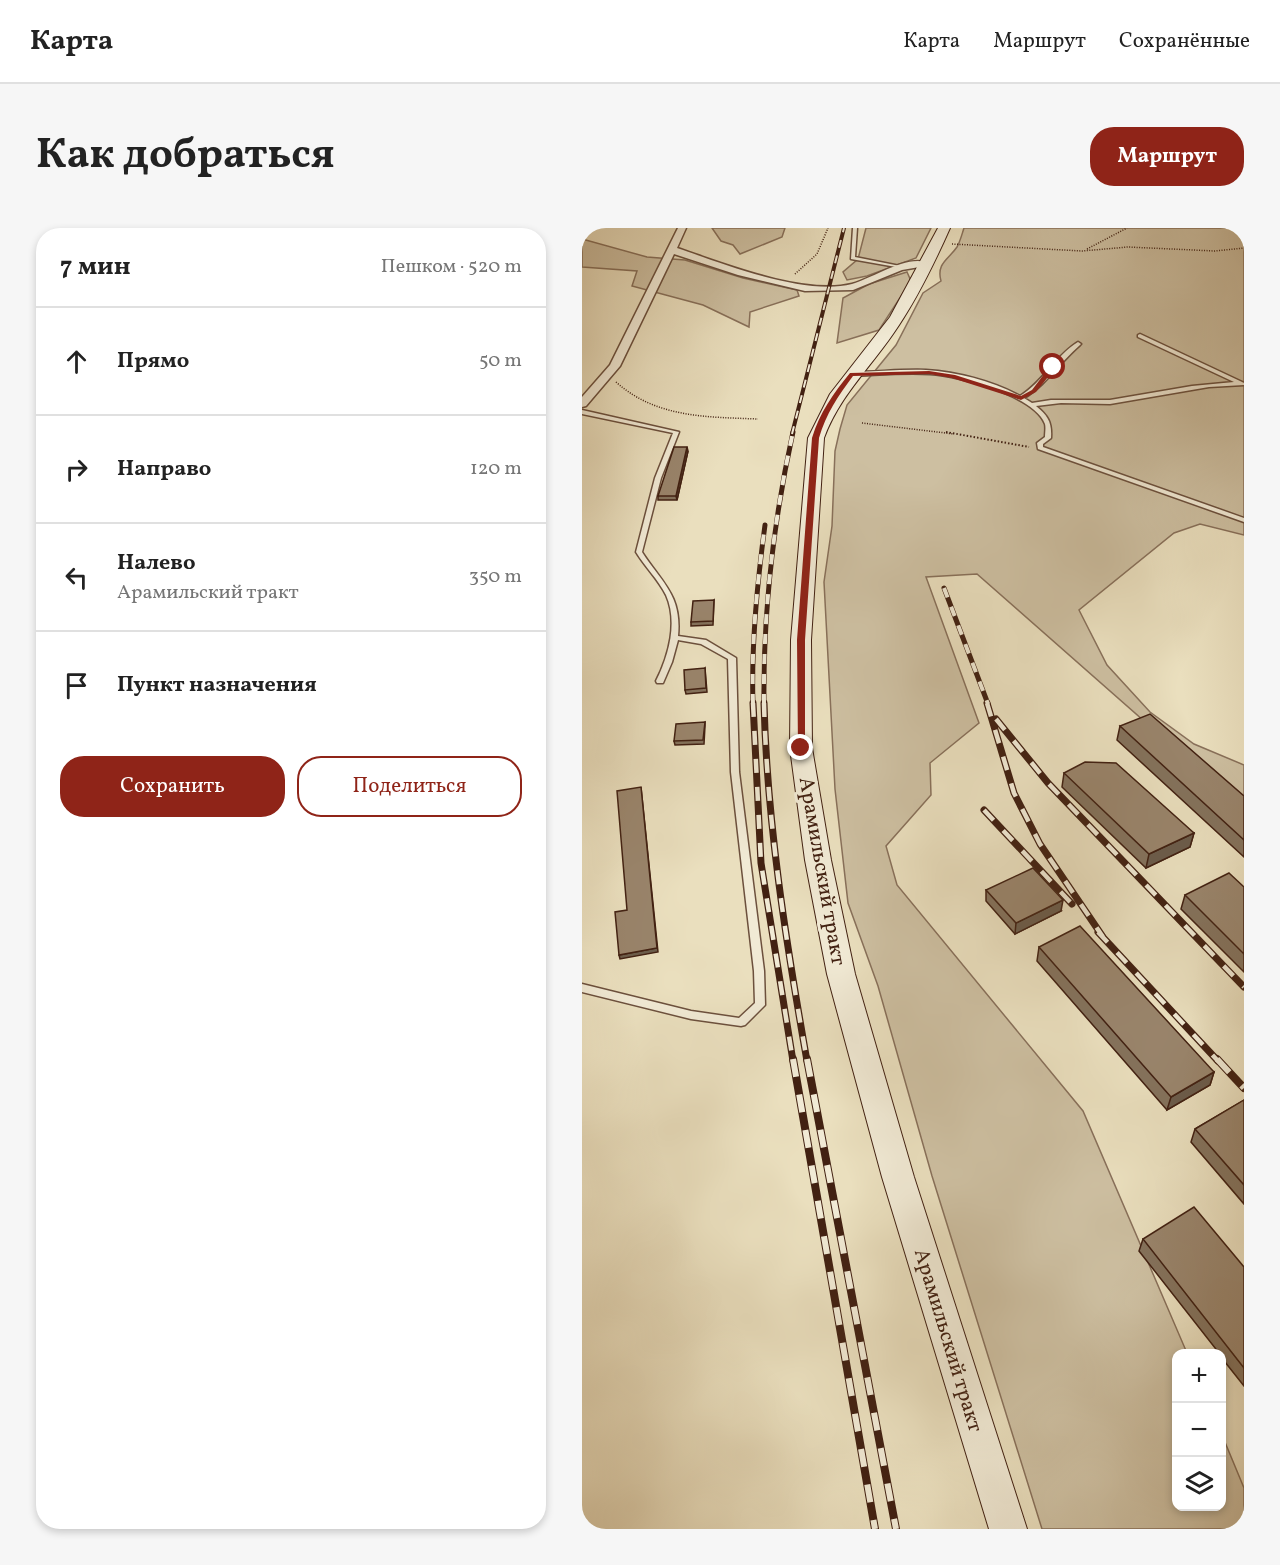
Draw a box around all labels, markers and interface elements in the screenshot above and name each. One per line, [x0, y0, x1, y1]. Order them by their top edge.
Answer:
text: Карта [30, 22, 113, 61]
text: Карта [903, 27, 960, 56]
text: Маршрут [993, 27, 1086, 56]
text: Сохранённые [1119, 27, 1250, 56]
text: Как добраться [36, 127, 335, 186]
button: Маршрут [1090, 127, 1244, 186]
text: 7 мин [60, 249, 131, 285]
text: Пешком · 520 m [381, 253, 522, 281]
icon: ahead [60, 345, 93, 378]
text: Прямо [117, 346, 189, 377]
text: 50 m [479, 347, 522, 375]
route start [1039, 353, 1065, 379]
icon: right [60, 453, 93, 486]
text: Направо [117, 454, 211, 485]
text: 120 m [470, 455, 522, 483]
text: Налево [117, 548, 196, 579]
icon: left [60, 561, 93, 594]
text: 350 m [469, 563, 522, 591]
text: Арамильский тракт [117, 579, 299, 607]
icon: arrive [60, 669, 93, 702]
text: Пункт назначения [117, 670, 317, 701]
route end [787, 734, 813, 760]
button: Сохранить [60, 756, 285, 817]
button: Поделиться [297, 756, 522, 817]
street label: Арамильский тракт [791, 775, 852, 968]
street label: Арамильский тракт [906, 1245, 989, 1436]
map controls [1172, 1349, 1226, 1511]
button: + [1172, 1349, 1226, 1403]
button: − [1172, 1403, 1226, 1457]
button: layers [1172, 1457, 1226, 1511]

